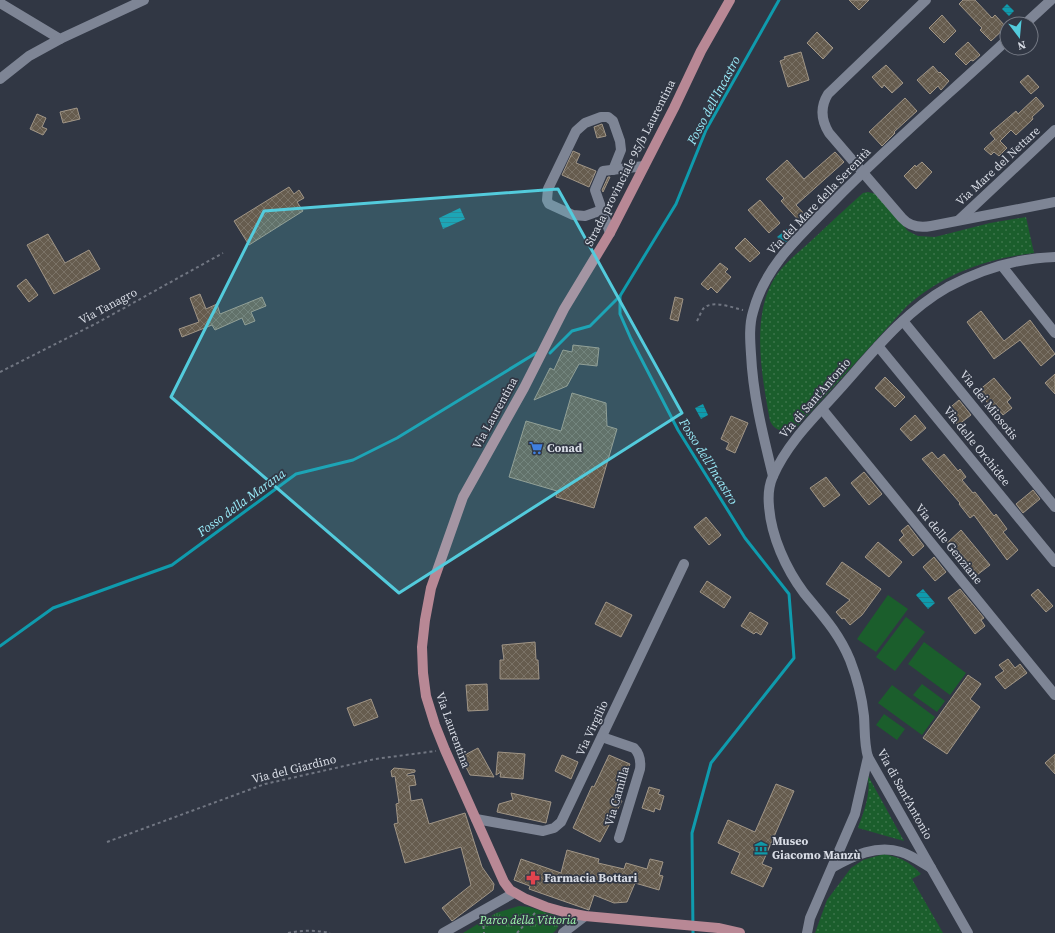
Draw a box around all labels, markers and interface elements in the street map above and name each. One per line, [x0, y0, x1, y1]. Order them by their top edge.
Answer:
north arrow [999, 16, 1039, 56]
text: N [1016, 37, 1028, 53]
water label: Fosso dell'Incastro [682, 53, 744, 148]
street label: Strada provinciale 95/b Laurentina [581, 76, 680, 249]
street label: Via Mare del Nettare [952, 123, 1044, 209]
street label: Via del Mare della Serenità [764, 143, 875, 258]
street label: Via Tanagro [76, 284, 140, 328]
street label: Via di Sant'Antonio [776, 354, 854, 441]
street label: Via dei Miosotis [956, 367, 1022, 443]
street label: Via Laurentina [469, 374, 522, 452]
street label: Via delle Orchidee [940, 403, 1014, 489]
water label: Fosso dell'Incastro [675, 414, 742, 507]
supermarket icon: Conad [528, 440, 544, 456]
place label: Conad [547, 440, 582, 456]
water label: Fosso della Marana [193, 465, 289, 541]
street label: Via delle Genziane [912, 500, 986, 588]
street label: Via Laurentina [432, 690, 474, 771]
street label: Via Virgilio [572, 697, 612, 758]
street label: Via di Sant'Antonio [874, 746, 937, 842]
street label: Via del Giardino [250, 751, 338, 787]
street label: Via Camilla [601, 763, 633, 828]
place label: Museo Giacomo Manzù [772, 833, 861, 863]
museum icon: Museo Giacomo Manzù [753, 840, 769, 856]
pharmacy icon: Farmacia Bottari [525, 870, 541, 886]
place label: Farmacia Bottari [544, 870, 637, 886]
park label: Parco della Vittoria [479, 912, 577, 928]

